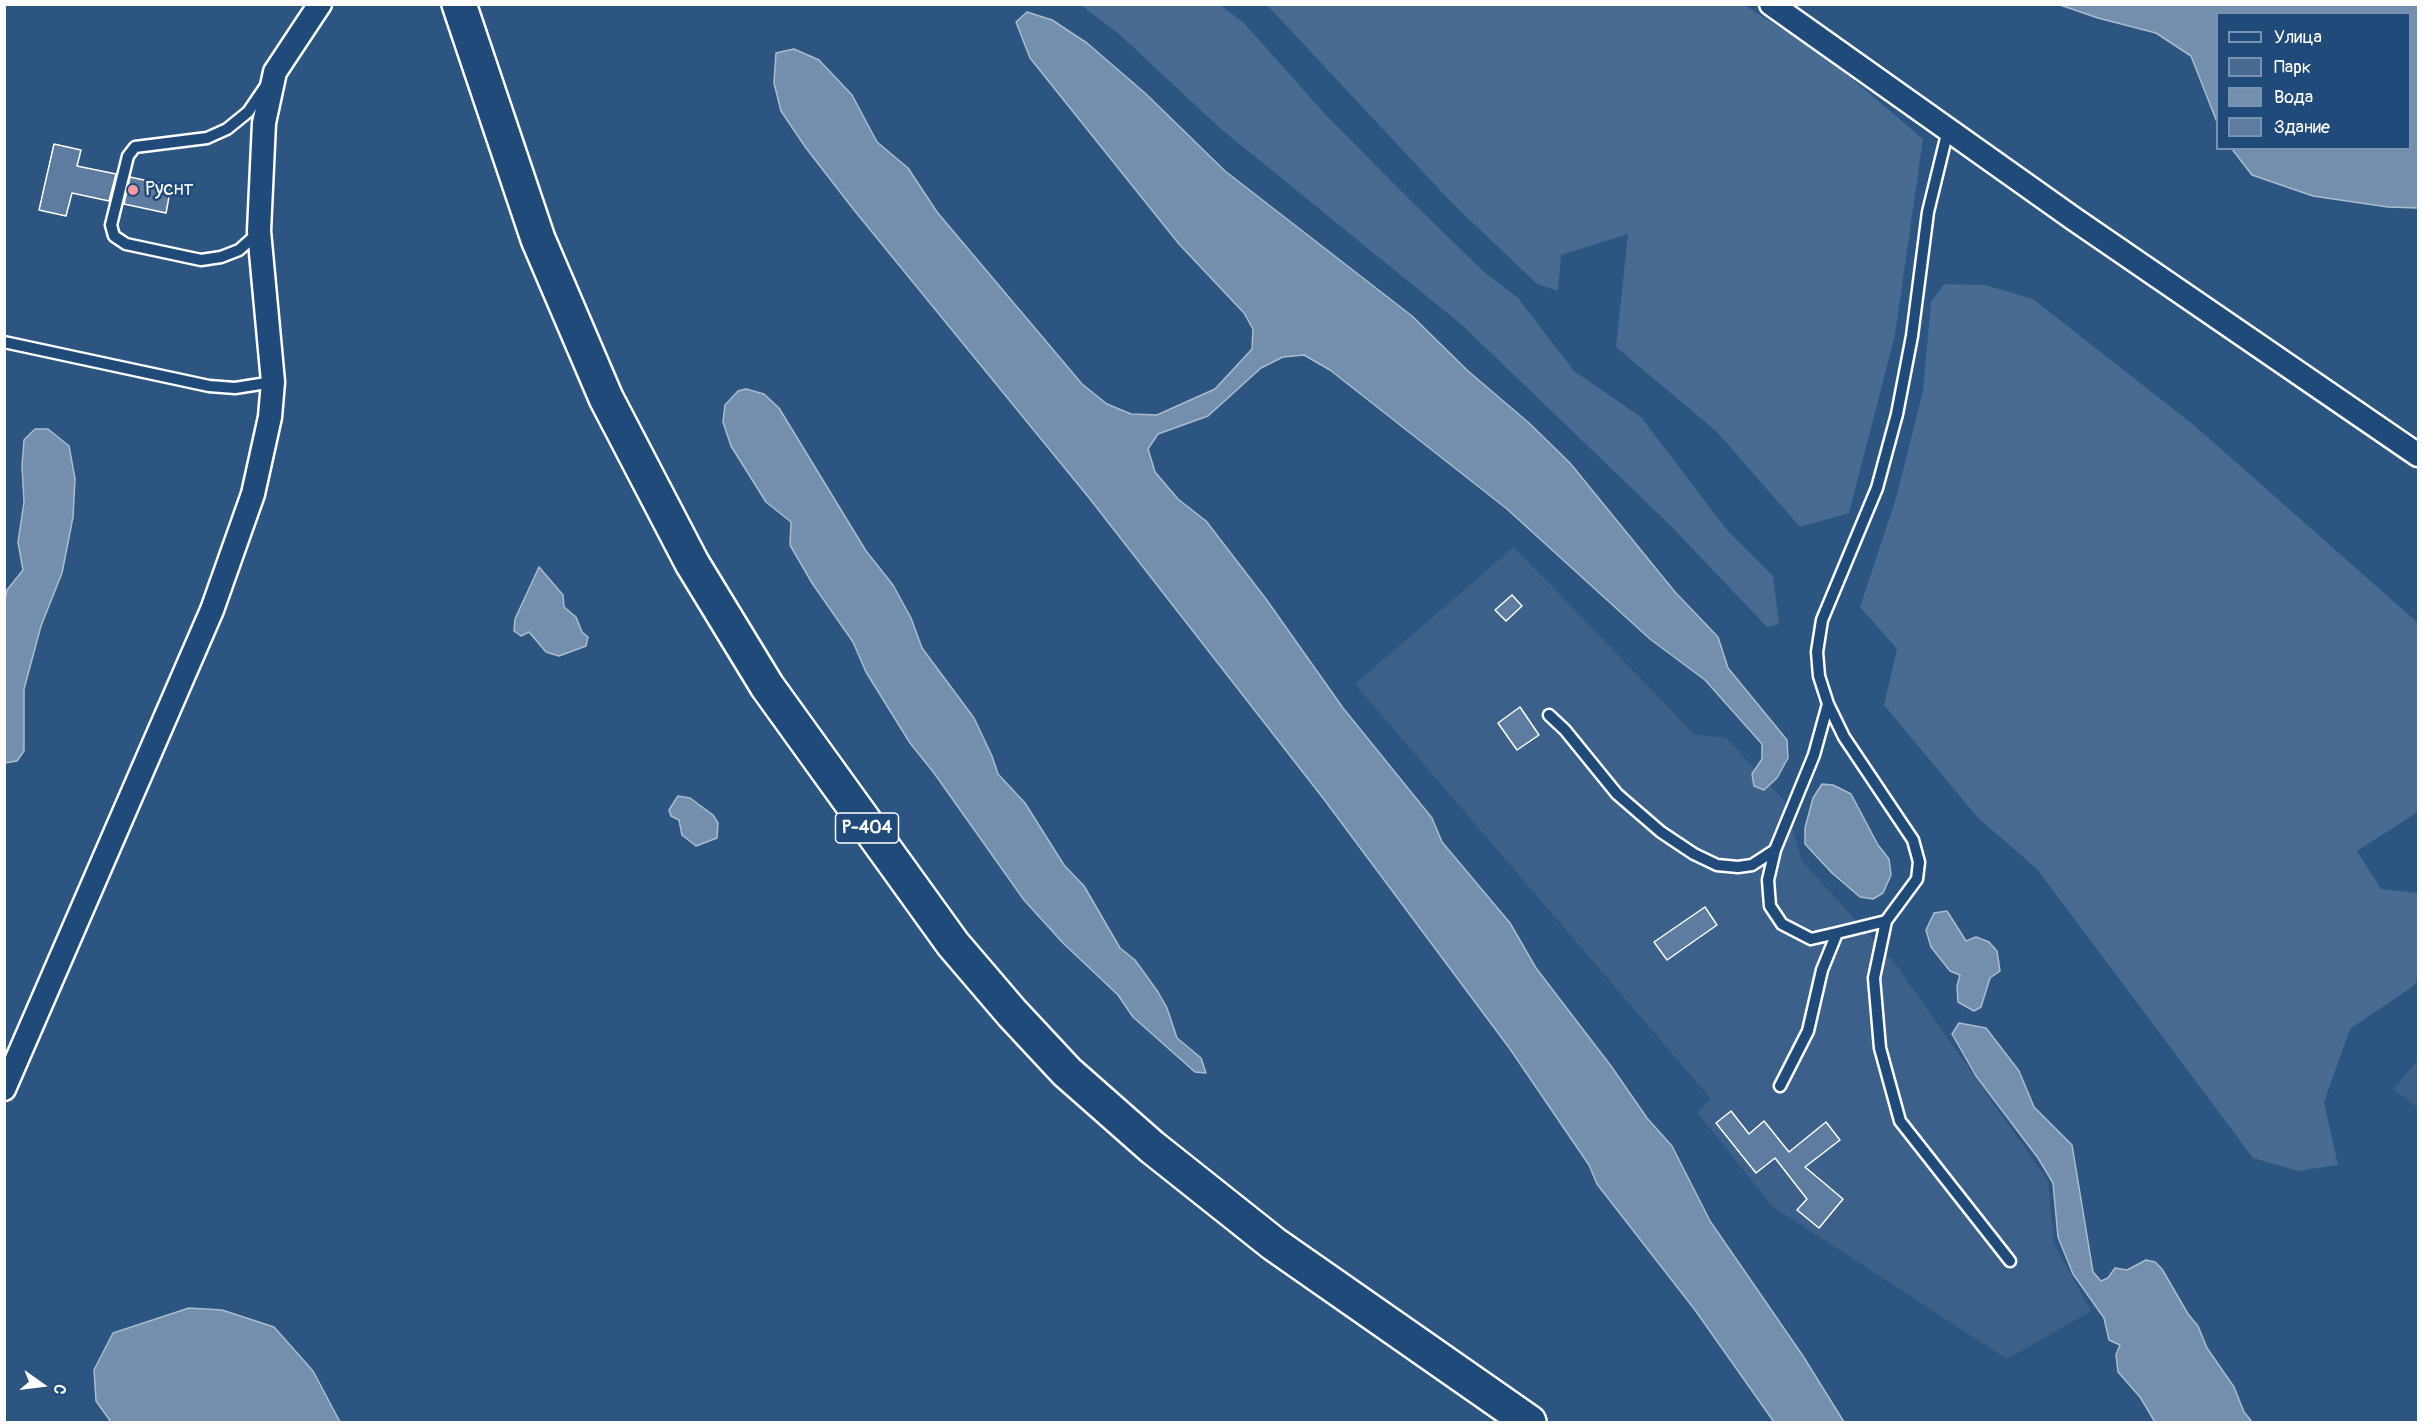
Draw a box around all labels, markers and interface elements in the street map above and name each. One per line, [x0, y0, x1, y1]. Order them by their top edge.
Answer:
legend [2216, 12, 2411, 150]
text: Улица [2274, 26, 2322, 49]
text: Парк [2274, 56, 2311, 79]
text: Вода [2274, 86, 2313, 109]
text: Здание [2274, 116, 2330, 139]
place label: Руснт [145, 178, 194, 202]
marker: Руснт [126, 183, 140, 197]
road number: Р-404 [836, 813, 898, 843]
north arrow [12, 1355, 72, 1415]
text: С [49, 1382, 70, 1397]

